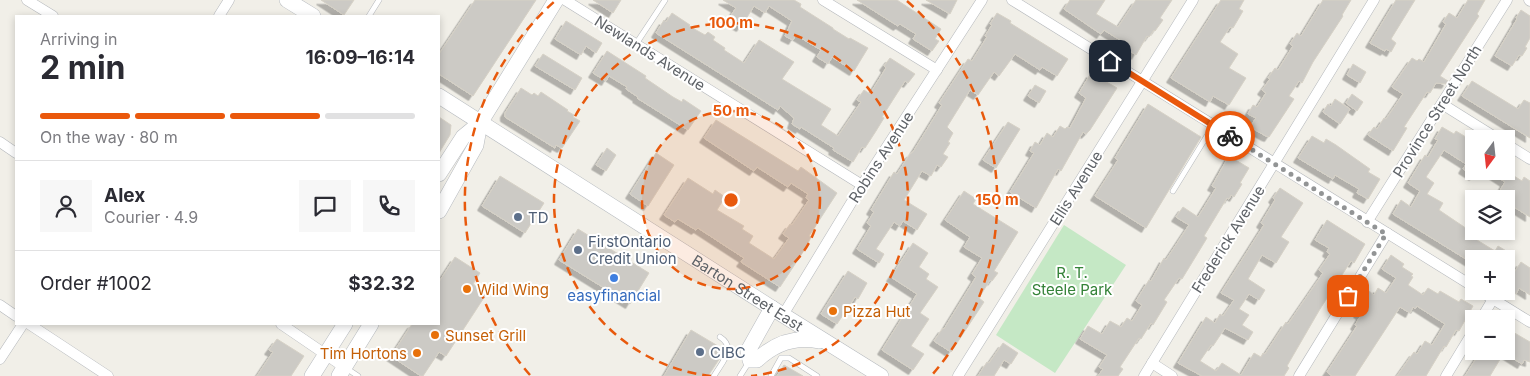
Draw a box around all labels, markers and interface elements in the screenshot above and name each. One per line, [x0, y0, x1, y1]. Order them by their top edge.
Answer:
street label: Newlands Avenue [591, 11, 709, 95]
text: 100 m [709, 13, 753, 32]
text: Arriving in [40, 29, 117, 49]
pin [1089, 40, 1131, 82]
street label: Province Street North [1388, 41, 1486, 181]
text: 16:09–16:14 [306, 46, 415, 69]
icon: home [1096, 47, 1124, 75]
text: 2 min [40, 48, 126, 87]
text: 50 m [713, 101, 749, 120]
street label: Robins Avenue [844, 108, 918, 206]
courier [1205, 111, 1255, 161]
icon: bike [1216, 122, 1244, 150]
text: On the way · 80 m [40, 127, 178, 147]
north arrow [1465, 130, 1515, 180]
map controls [1465, 130, 1515, 360]
street label: Ellis Avenue [1045, 147, 1107, 229]
button: person [40, 180, 92, 232]
button: chat [299, 180, 351, 232]
button: phone [363, 180, 415, 232]
street label: Frederick Avenue [1187, 182, 1269, 296]
text: Alex [104, 184, 145, 207]
text: 150 m [975, 190, 1019, 209]
button: layers [1465, 190, 1515, 240]
centre of rings [722, 191, 740, 209]
text: Courier · 4.9 [104, 207, 198, 227]
place label: TD [528, 208, 549, 227]
marker: TD [512, 211, 524, 223]
place label: FirstOntario Credit Union [588, 232, 677, 268]
marker: FirstOntario Credit Union [572, 244, 584, 256]
street label: Barton Street East [689, 250, 807, 335]
button: + [1465, 250, 1515, 300]
park label: R. T. Steele Park [1032, 263, 1113, 299]
text: Order #1002 [40, 272, 152, 295]
text: $32.32 [348, 272, 415, 295]
marker: easyfinancial [608, 272, 620, 284]
pin [1327, 275, 1369, 317]
place label: Wild Wing [477, 280, 549, 299]
icon: bag [1334, 282, 1362, 310]
marker: Wild Wing [461, 283, 473, 295]
place label: easyfinancial [567, 286, 661, 305]
place label: Pizza Hut [843, 302, 910, 321]
marker: Pizza Hut [827, 305, 839, 317]
button: − [1465, 310, 1515, 360]
place label: Sunset Grill [445, 326, 526, 345]
marker: Sunset Grill [429, 329, 441, 341]
place label: CIBC [710, 343, 746, 362]
place label: Tim Hortons [320, 344, 407, 363]
marker: CIBC [694, 346, 706, 358]
marker: Tim Hortons [411, 347, 423, 359]

